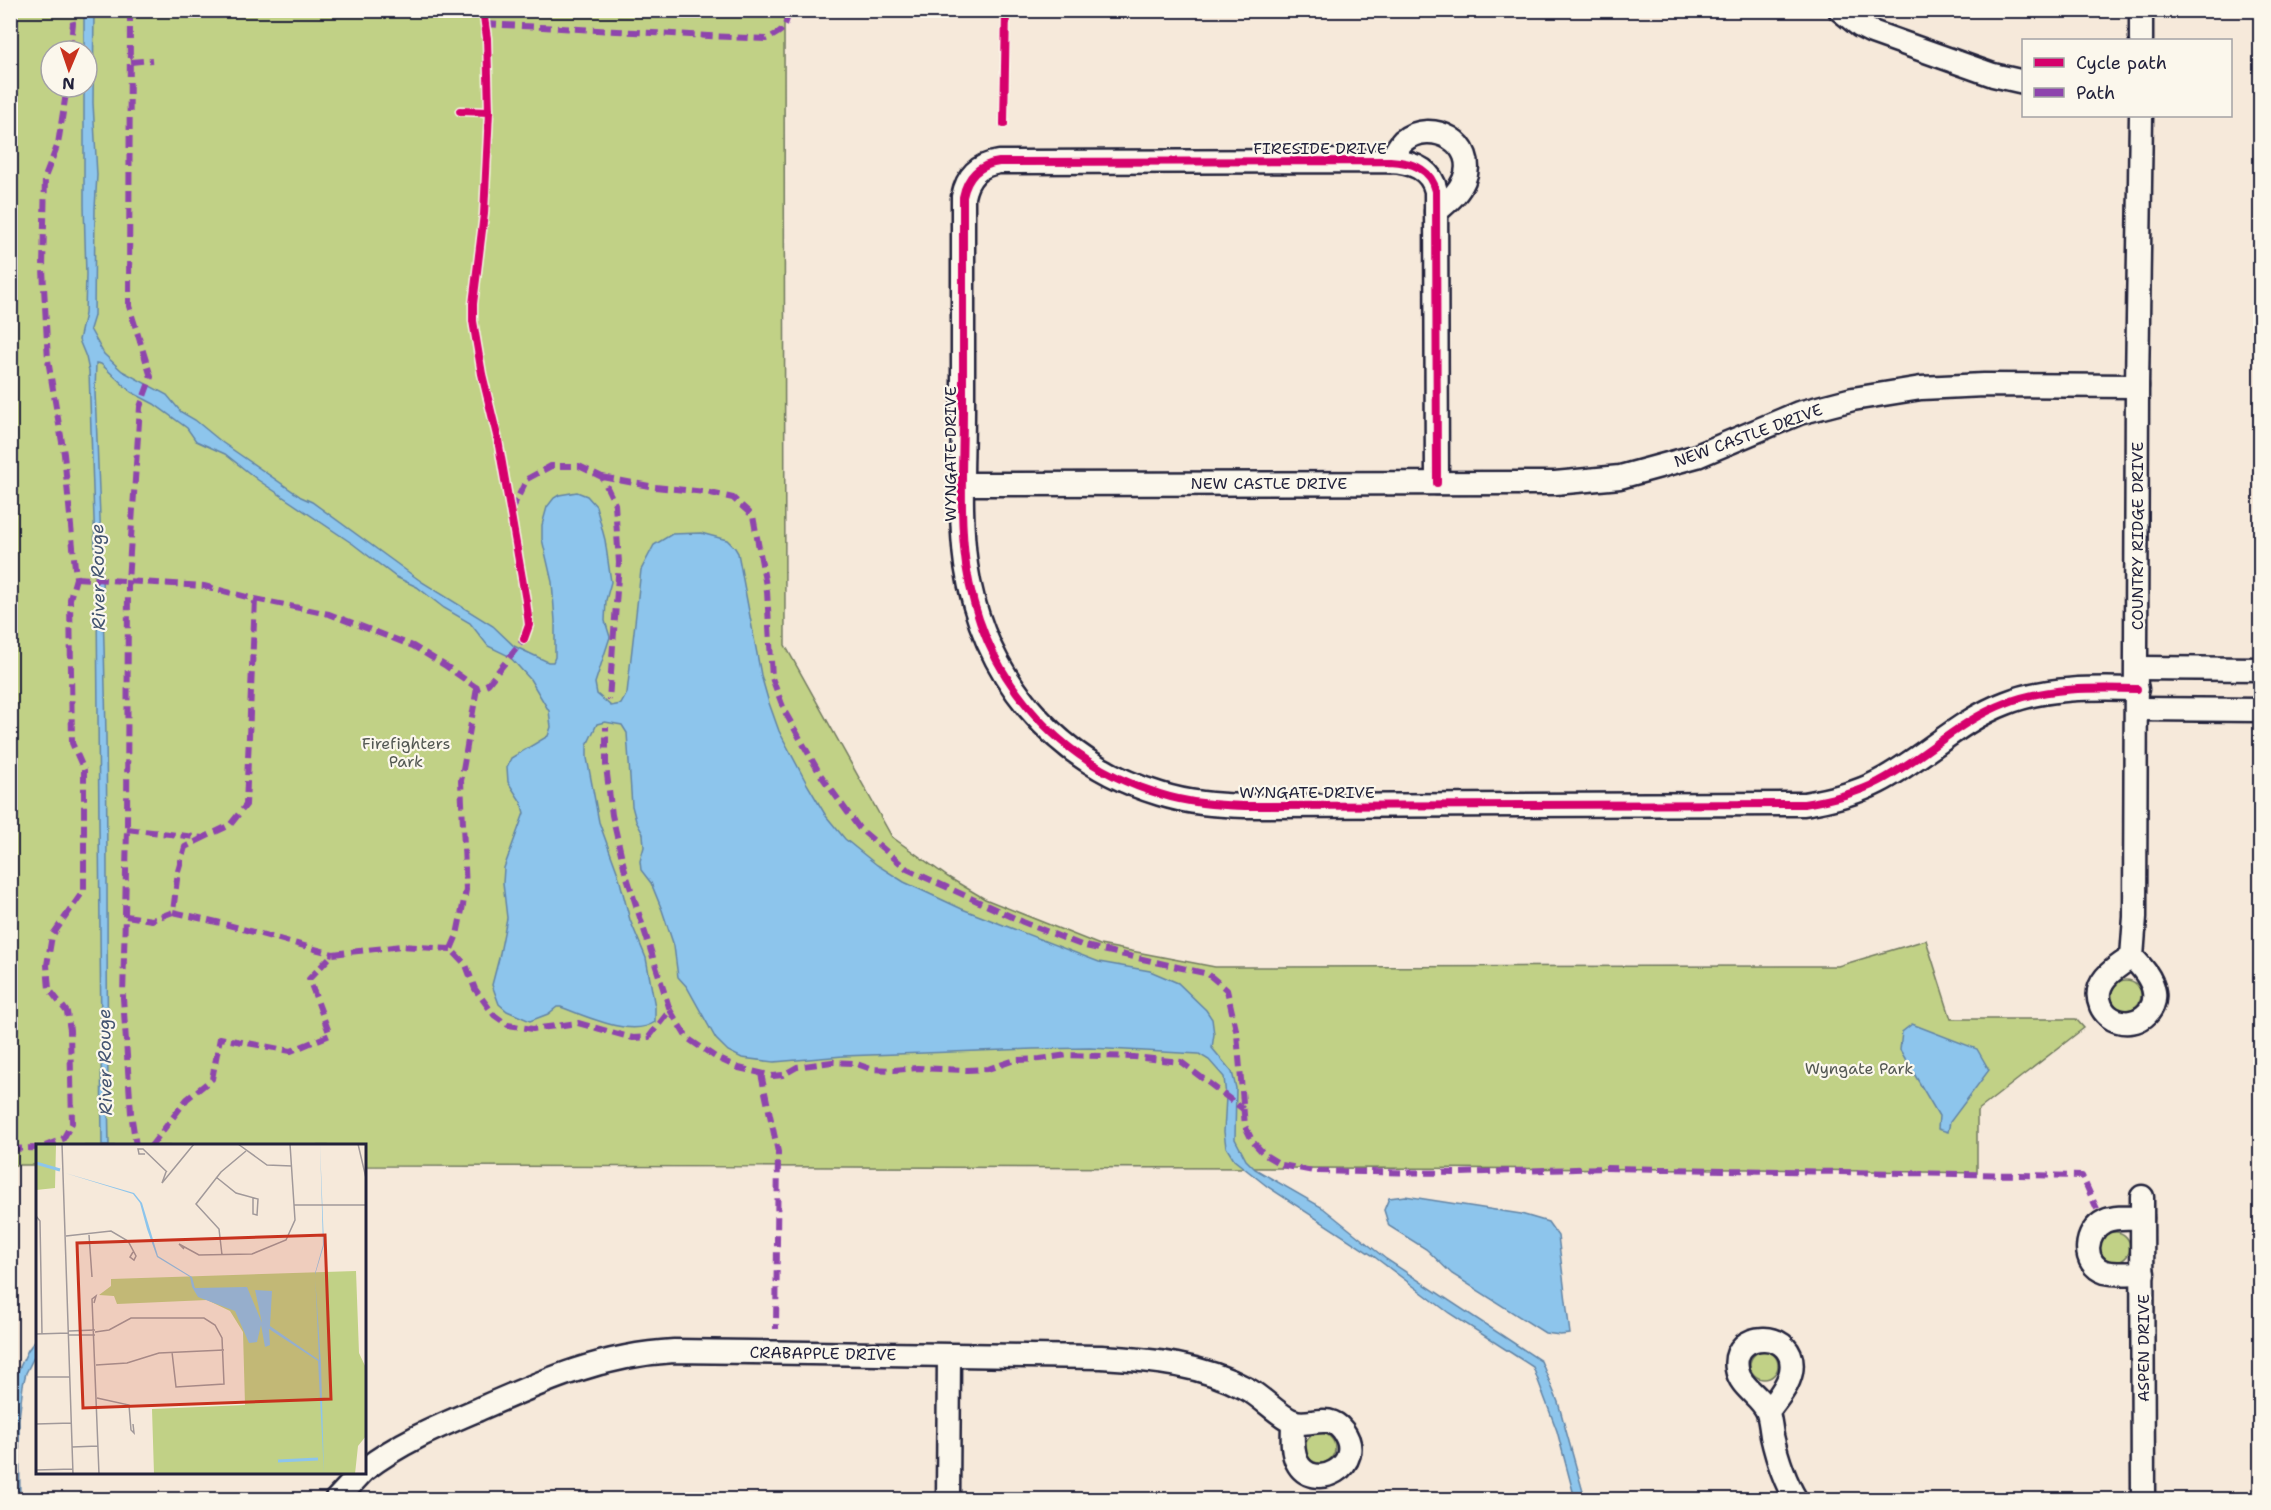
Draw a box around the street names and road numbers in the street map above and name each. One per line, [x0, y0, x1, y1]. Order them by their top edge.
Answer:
street label: FIRESIDE DRIVE [1253, 138, 1387, 159]
street label: WYNGATE DRIVE [940, 386, 961, 522]
street label: NEW CASTLE DRIVE [1671, 399, 1825, 472]
street label: COUNTRY RIDGE DRIVE [2127, 442, 2148, 630]
street label: NEW CASTLE DRIVE [1191, 473, 1347, 494]
street label: WYNGATE DRIVE [1239, 782, 1375, 803]
street label: ASPEN DRIVE [2133, 1294, 2154, 1402]
street label: CRABAPPLE DRIVE [749, 1342, 897, 1365]

